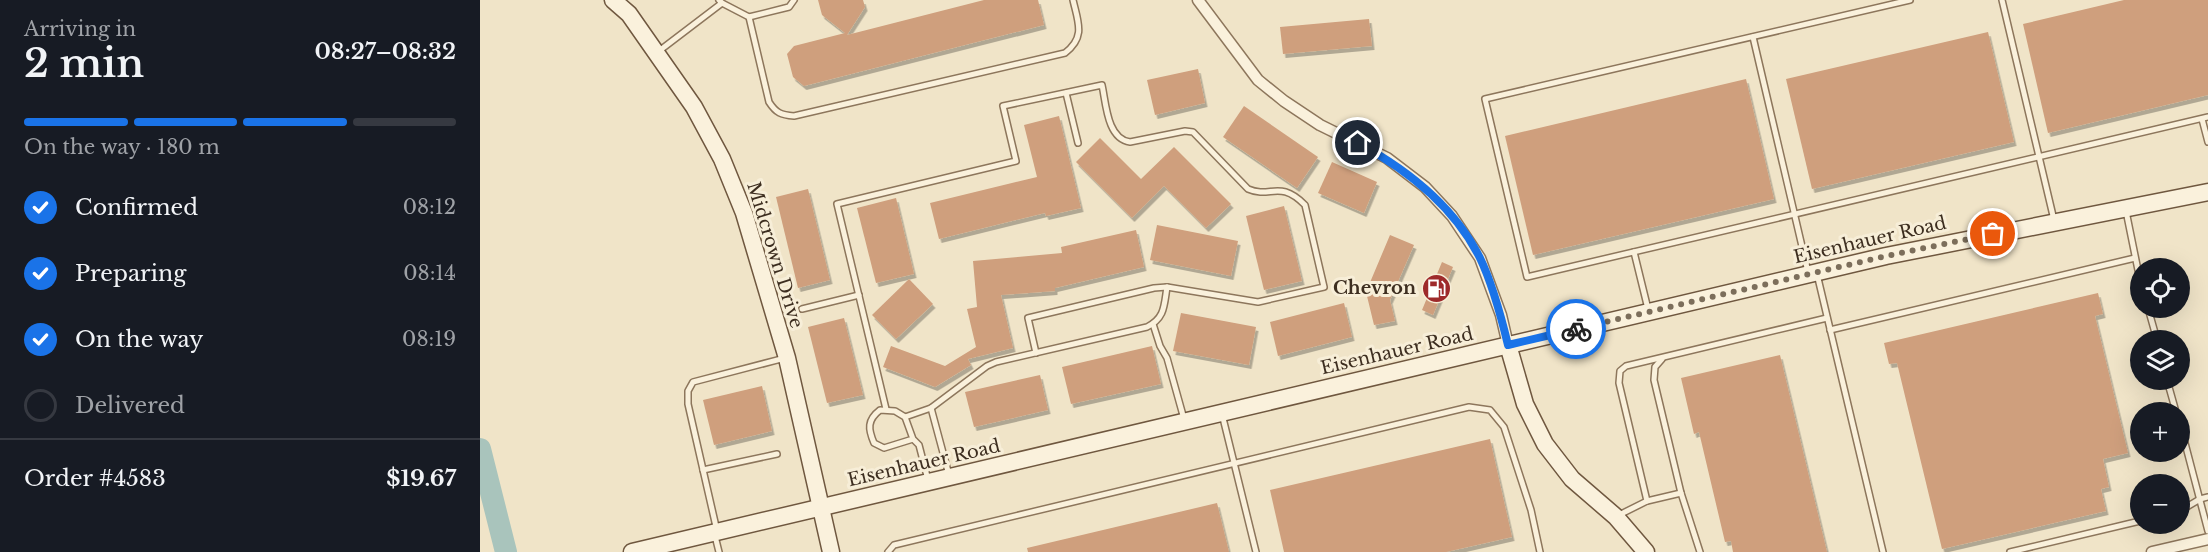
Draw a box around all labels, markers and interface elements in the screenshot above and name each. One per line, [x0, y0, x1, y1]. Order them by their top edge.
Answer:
text: Arriving in [24, 17, 136, 41]
text: 08:27–08:32 [314, 38, 456, 65]
text: 2 min [24, 39, 144, 88]
pin [1332, 117, 1383, 168]
icon: home [1341, 126, 1374, 159]
text: On the way · 180 m [24, 135, 220, 159]
street label: Midcrown Drive [742, 179, 808, 331]
icon: check [24, 191, 57, 224]
text: Confirmed [75, 194, 198, 221]
text: 08:12 [403, 195, 456, 219]
pin [1967, 208, 2018, 259]
street label: Eisenhauer Road [1792, 212, 1948, 268]
icon: bag [1976, 217, 2009, 250]
icon: check [24, 257, 57, 290]
map controls [2130, 258, 2190, 534]
button: locate [2130, 258, 2190, 318]
text: Preparing [75, 260, 186, 287]
text: 08:14 [403, 261, 456, 285]
fuel station icon: Chevron [1421, 272, 1453, 304]
place label: Chevron [1333, 277, 1416, 299]
courier [1546, 299, 1606, 359]
icon: bike [1560, 313, 1593, 346]
icon: check [24, 323, 57, 356]
street label: Eisenhauer Road [1319, 323, 1475, 379]
text: On the way [75, 326, 203, 353]
text: 08:19 [402, 327, 456, 351]
button: layers [2130, 330, 2190, 390]
text: Delivered [75, 392, 185, 419]
button: + [2130, 402, 2190, 462]
street label: Eisenhauer Road [846, 435, 1002, 491]
text: Order #4583 [24, 465, 166, 492]
text: $19.67 [386, 465, 456, 492]
button: − [2130, 474, 2190, 534]

